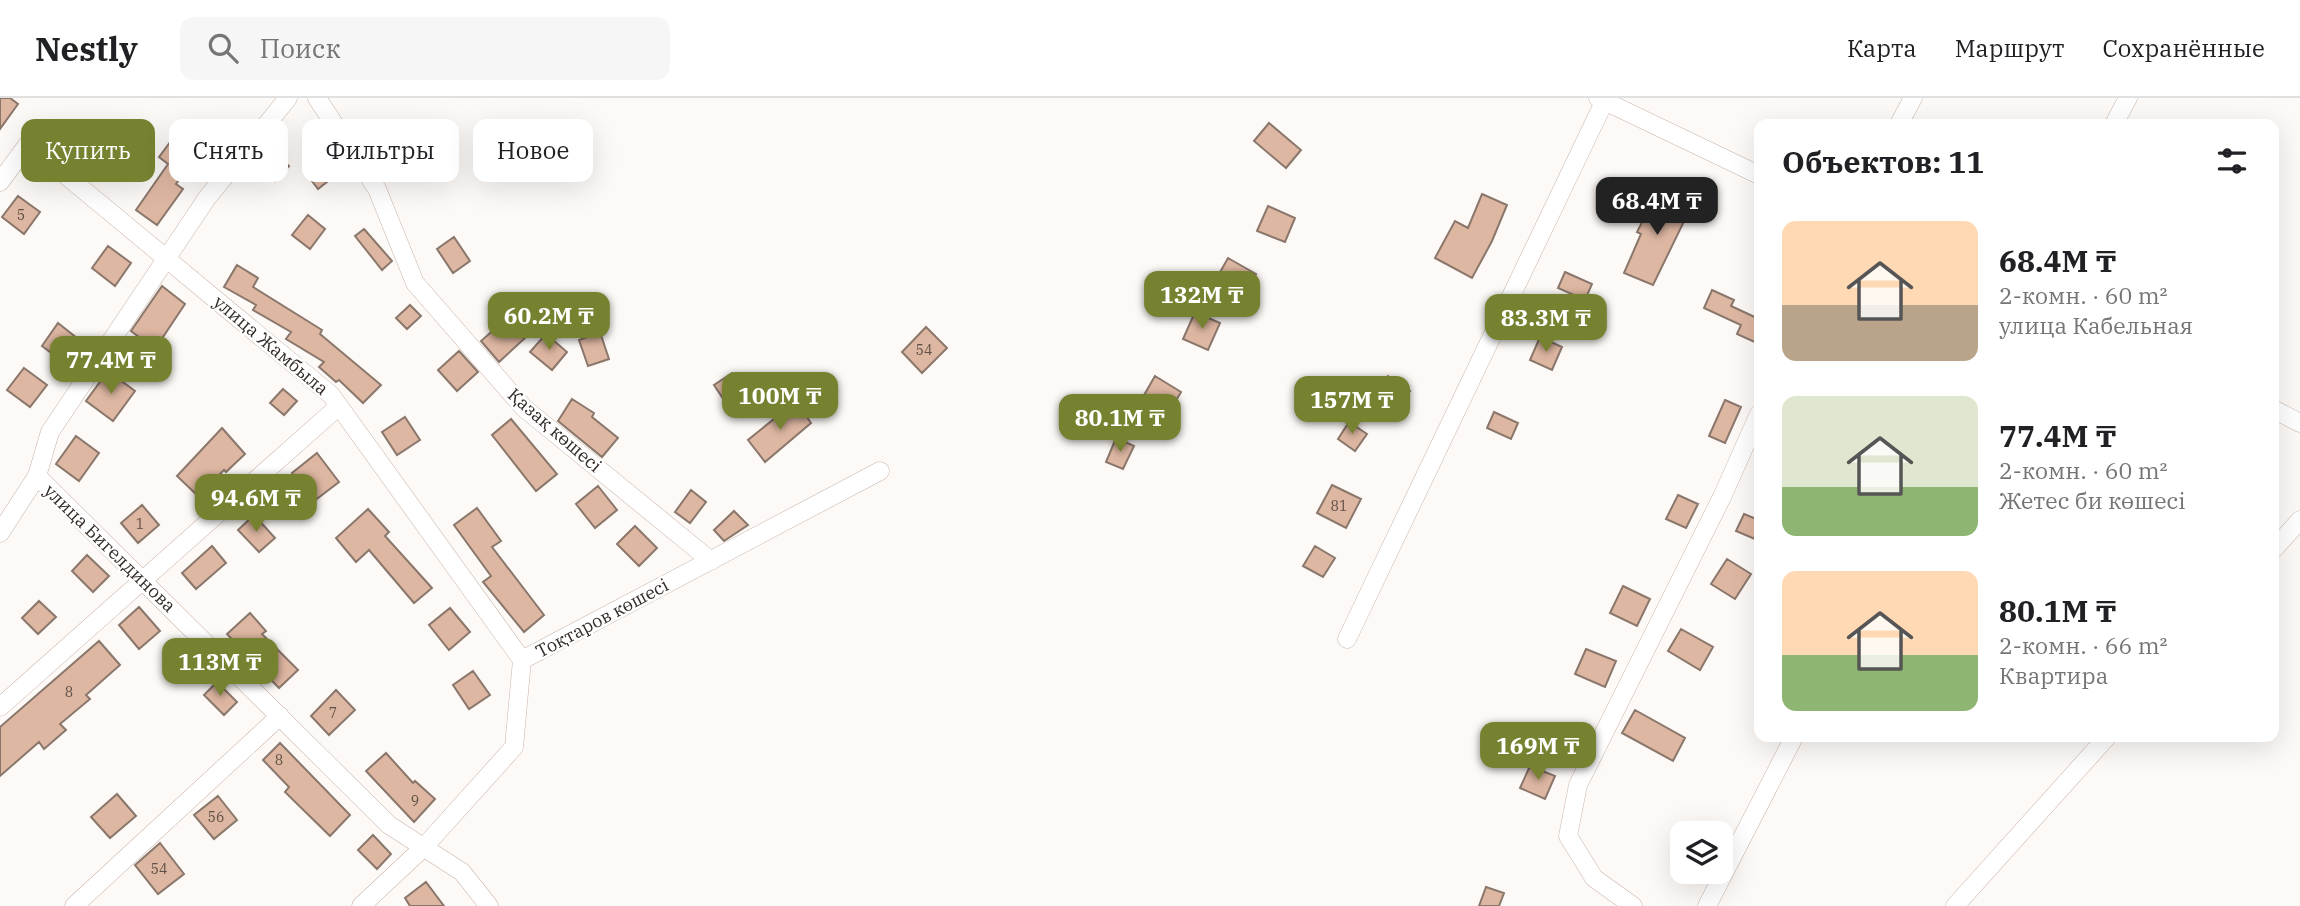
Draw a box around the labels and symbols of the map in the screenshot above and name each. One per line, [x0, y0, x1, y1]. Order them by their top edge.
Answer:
pin: 68.4M ₸ [1592, 178, 1722, 237]
house number: 5 [17, 206, 25, 224]
pin: 132M ₸ [1145, 272, 1259, 331]
street label: улица Жамбыла [209, 290, 333, 400]
pin: 60.2M ₸ [484, 292, 614, 352]
pin: 83.3M ₸ [1481, 294, 1611, 354]
pin: 77.4M ₸ [46, 336, 176, 396]
house number: 54 [916, 341, 932, 359]
pin: 100M ₸ [723, 372, 837, 432]
pin: 157M ₸ [1295, 376, 1409, 436]
street label: Қазақ көшесі [503, 383, 607, 477]
pin: 80.1M ₸ [1055, 394, 1185, 454]
pin: 94.6M ₸ [191, 474, 321, 534]
street label: улица Бигелдинова [39, 479, 181, 617]
house number: 81 [1331, 497, 1347, 515]
house number: 1 [136, 515, 144, 533]
street label: Тоқтаров көшесі [532, 573, 673, 663]
pin: 113M ₸ [163, 638, 277, 698]
house number: 8 [65, 683, 73, 701]
house number: 7 [329, 704, 337, 722]
pin: 169M ₸ [1481, 722, 1595, 782]
house number: 8 [275, 751, 283, 769]
house number: 9 [411, 792, 419, 810]
house number: 56 [208, 808, 224, 826]
house number: 54 [151, 860, 167, 878]

